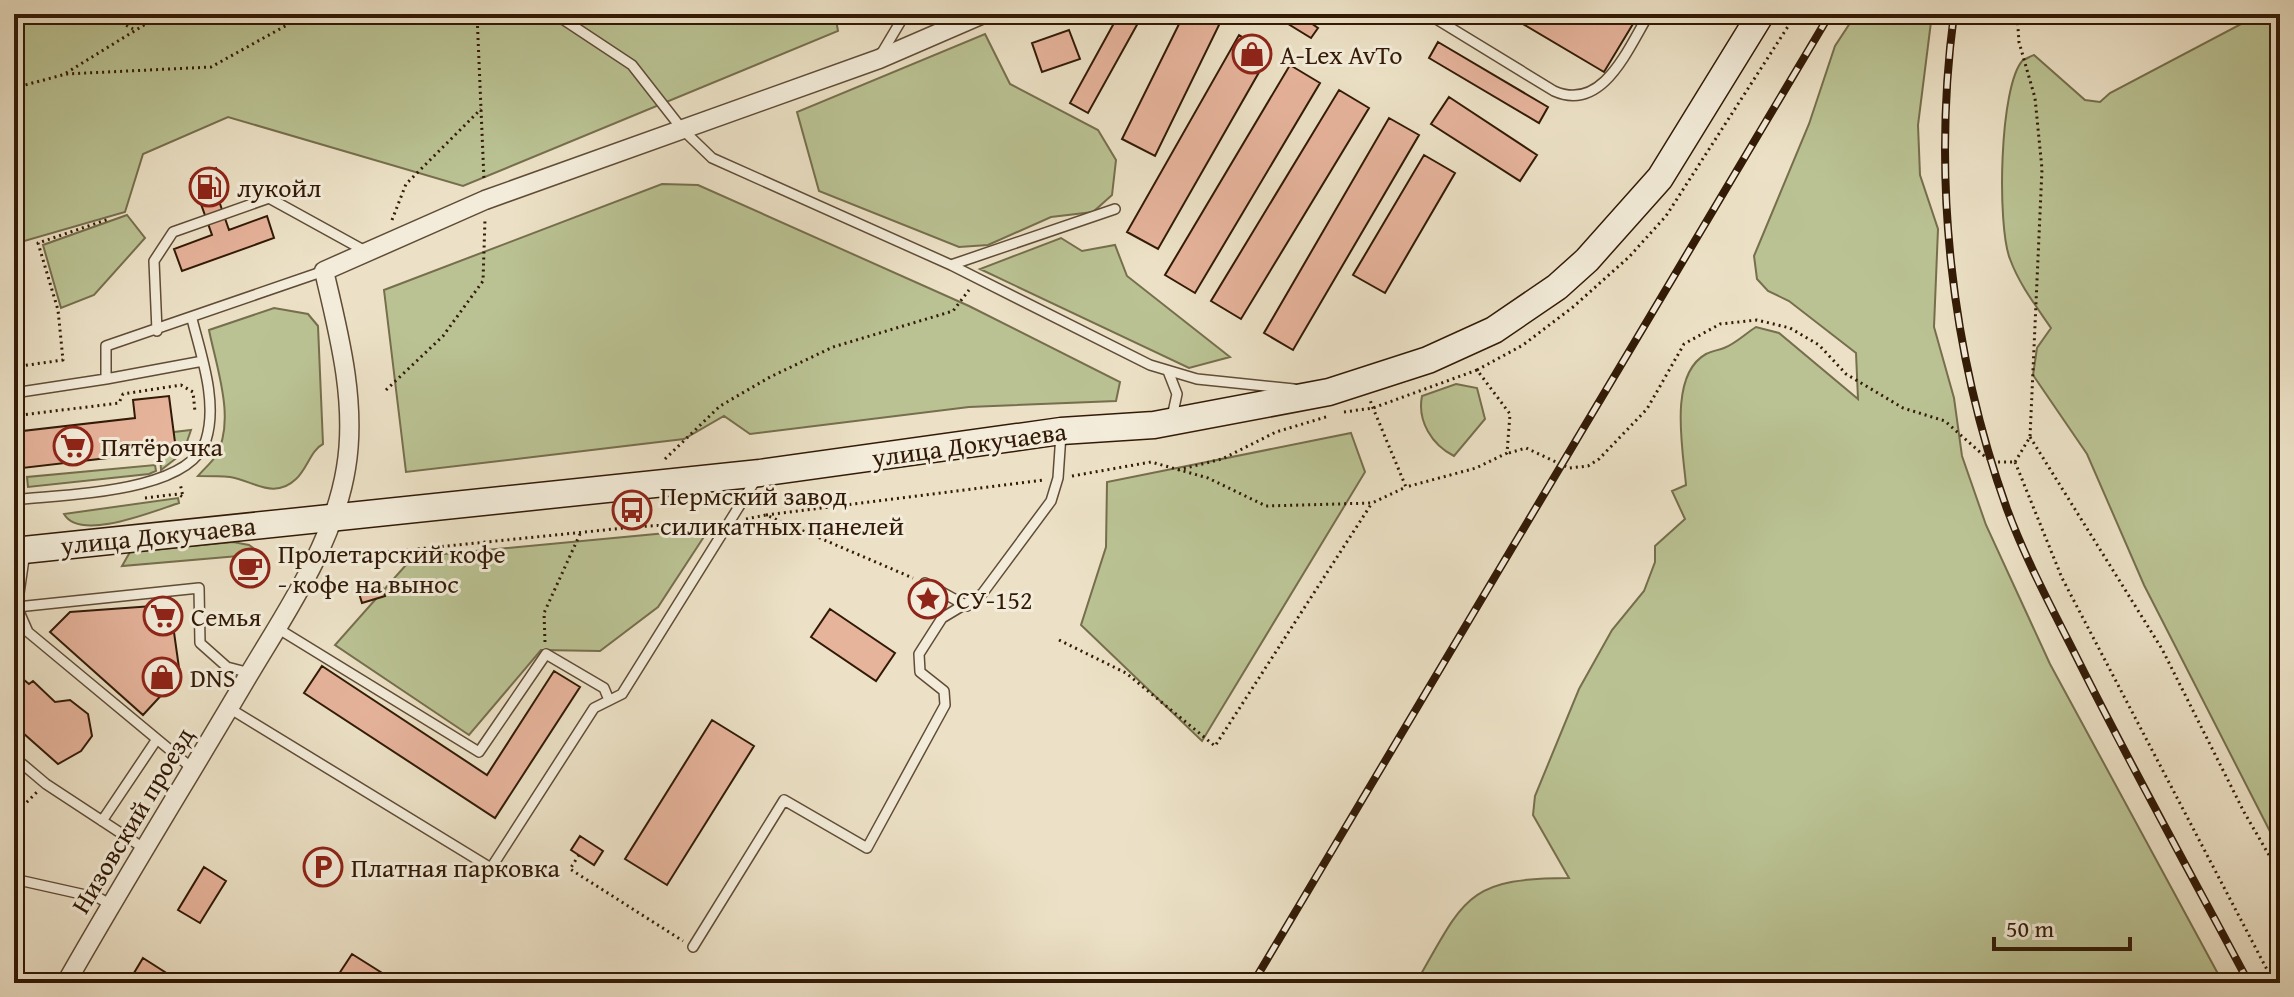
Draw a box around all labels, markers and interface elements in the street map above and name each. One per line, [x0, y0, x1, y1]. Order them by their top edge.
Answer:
shop icon: A-Lex AvTo [1231, 33, 1273, 75]
place label: A-Lex AvTo [1280, 35, 1402, 74]
fuel station icon: лукойл [188, 166, 230, 208]
place label: лукойл [237, 168, 321, 207]
street label: улица Докучаева [868, 411, 1069, 477]
supermarket icon: Пятёрочка [52, 425, 94, 467]
place label: Пятёрочка [101, 427, 223, 466]
place label: Пермский завод силикатных панелей [660, 476, 904, 545]
bus stop icon: Пермский завод силикатных панелей [611, 489, 653, 531]
street label: улица Докучаева [57, 505, 258, 565]
place label: Пролетарский кофе - кофе на вынос [278, 534, 506, 603]
cafe icon: Пролетарский кофе - кофе на вынос [229, 547, 271, 589]
place icon: СУ-152 [907, 578, 949, 620]
place label: СУ-152 [956, 580, 1032, 619]
supermarket icon: Семья [142, 595, 184, 637]
place label: Семья [191, 597, 261, 636]
shop icon: DNS [141, 656, 183, 698]
place label: DNS [190, 658, 236, 697]
street label: Низовский проезд [61, 719, 203, 921]
parking icon: Платная парковка [302, 846, 344, 888]
place label: Платная парковка [351, 848, 561, 887]
scale bar [1994, 901, 2130, 951]
text: 50 m [2006, 911, 2054, 946]

